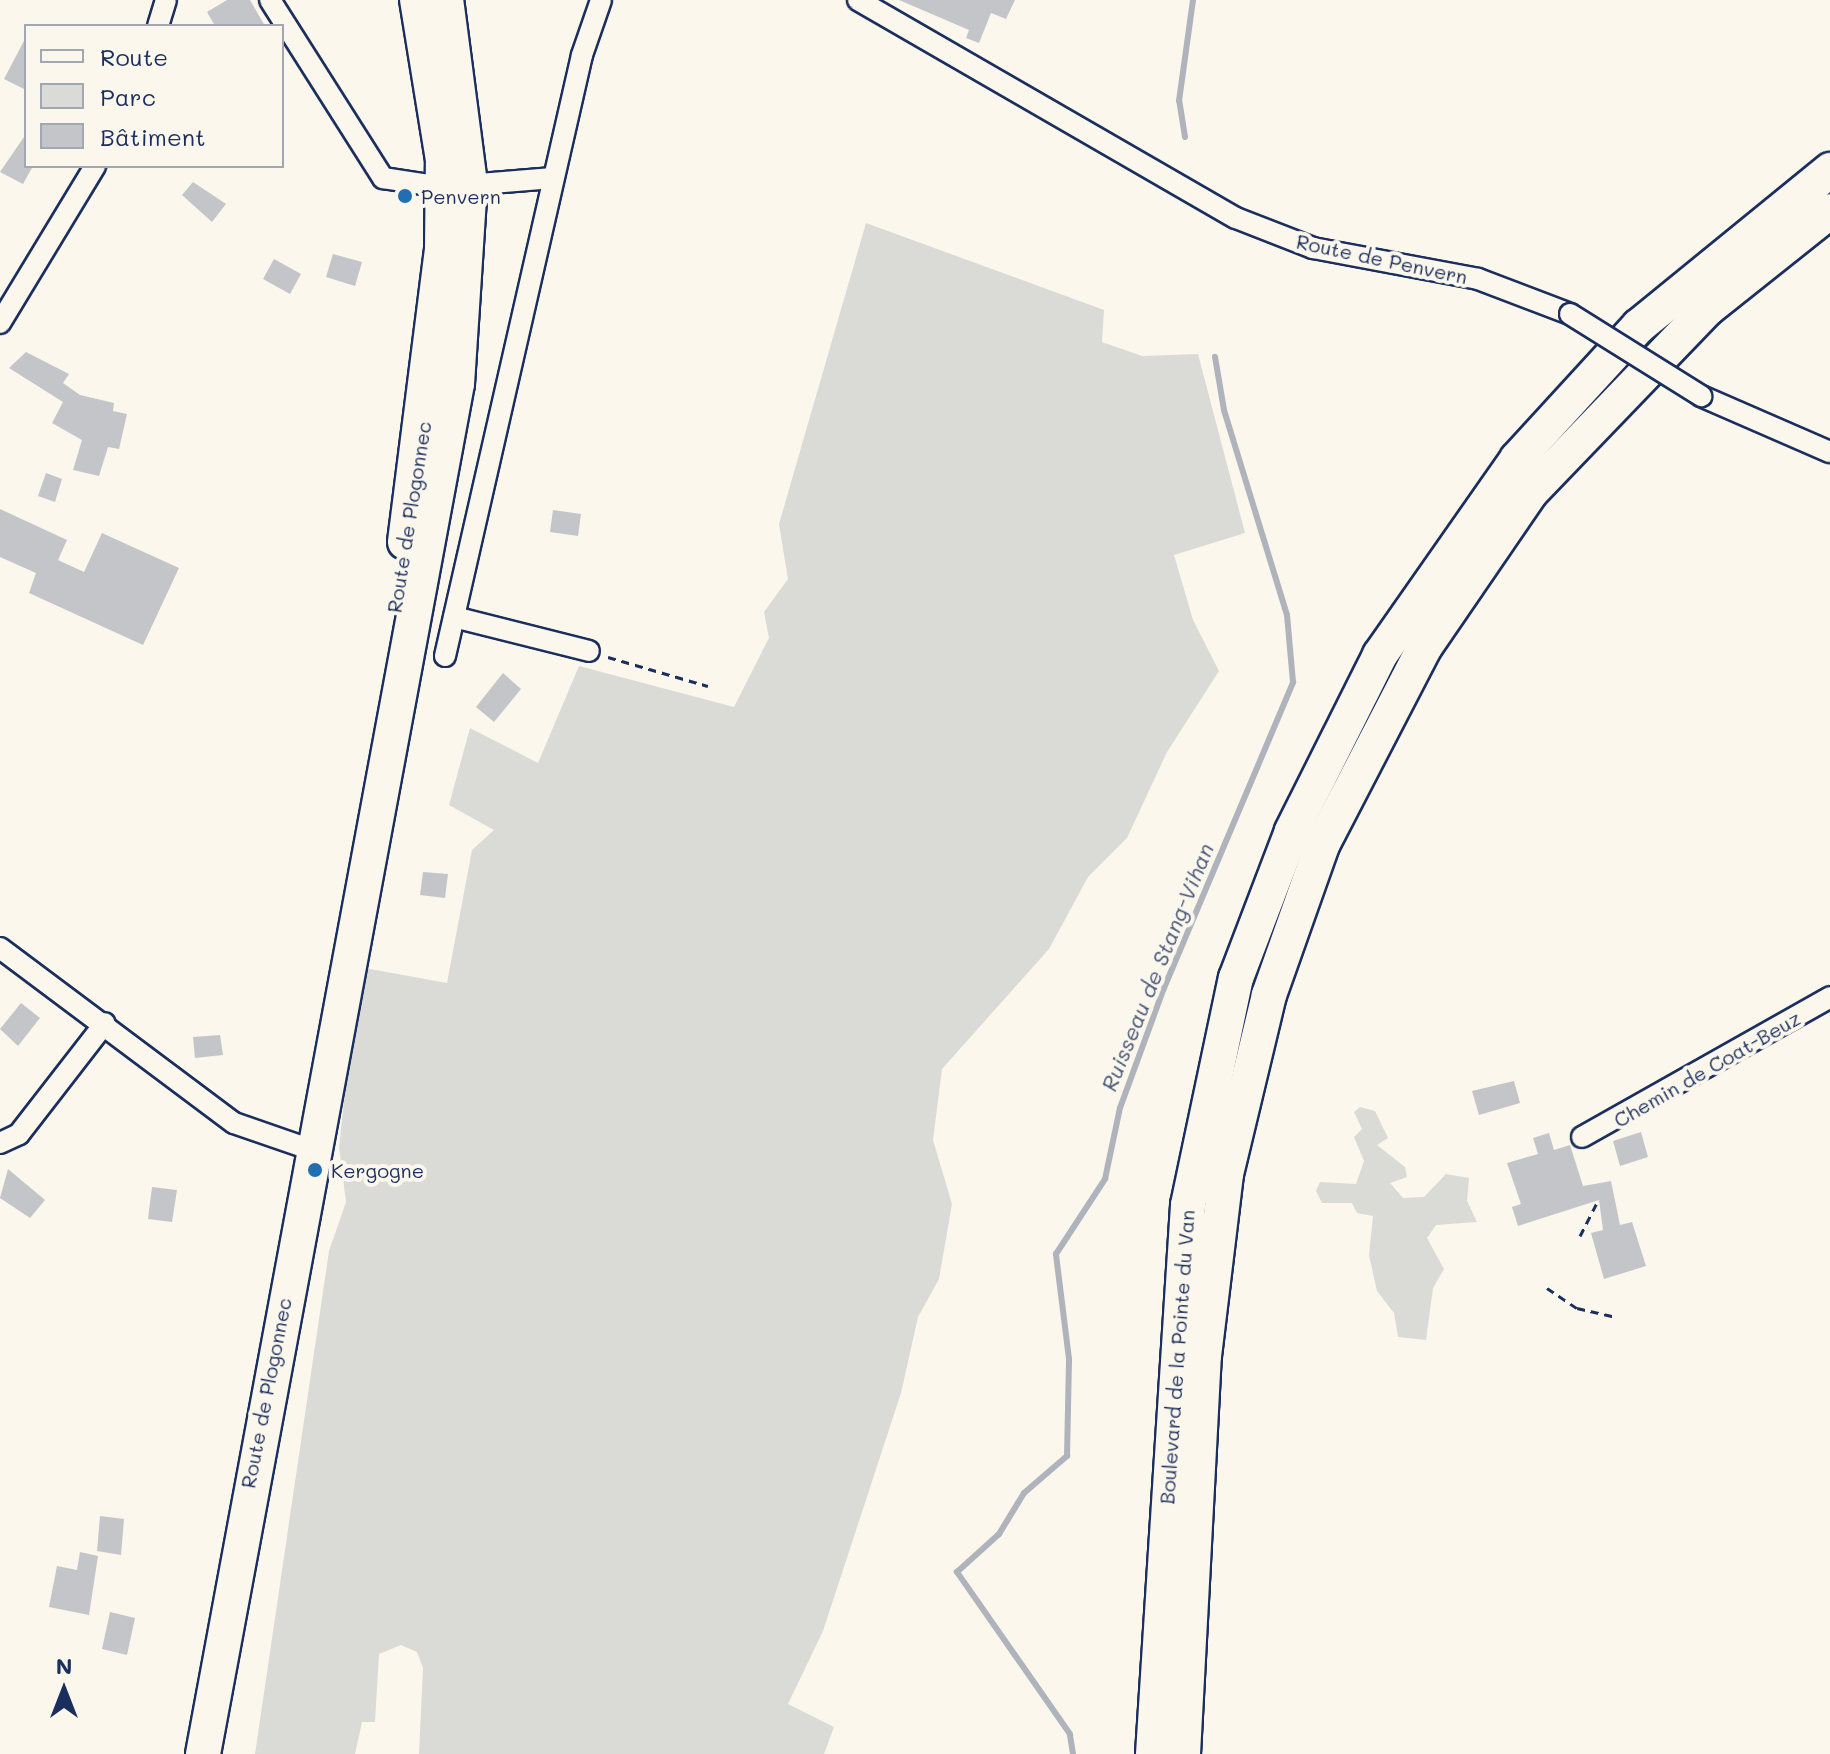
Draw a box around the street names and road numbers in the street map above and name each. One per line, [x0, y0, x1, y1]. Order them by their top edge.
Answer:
street label: Route de Penvern [1294, 229, 1470, 289]
street label: Route de Plogonnec [382, 420, 436, 614]
street label: Chemin de Coat-Beuz [1609, 1006, 1805, 1132]
street label: Boulevard de la Pointe du Van [1155, 1209, 1199, 1505]
street label: Route de Plogonnec [236, 1296, 296, 1490]

